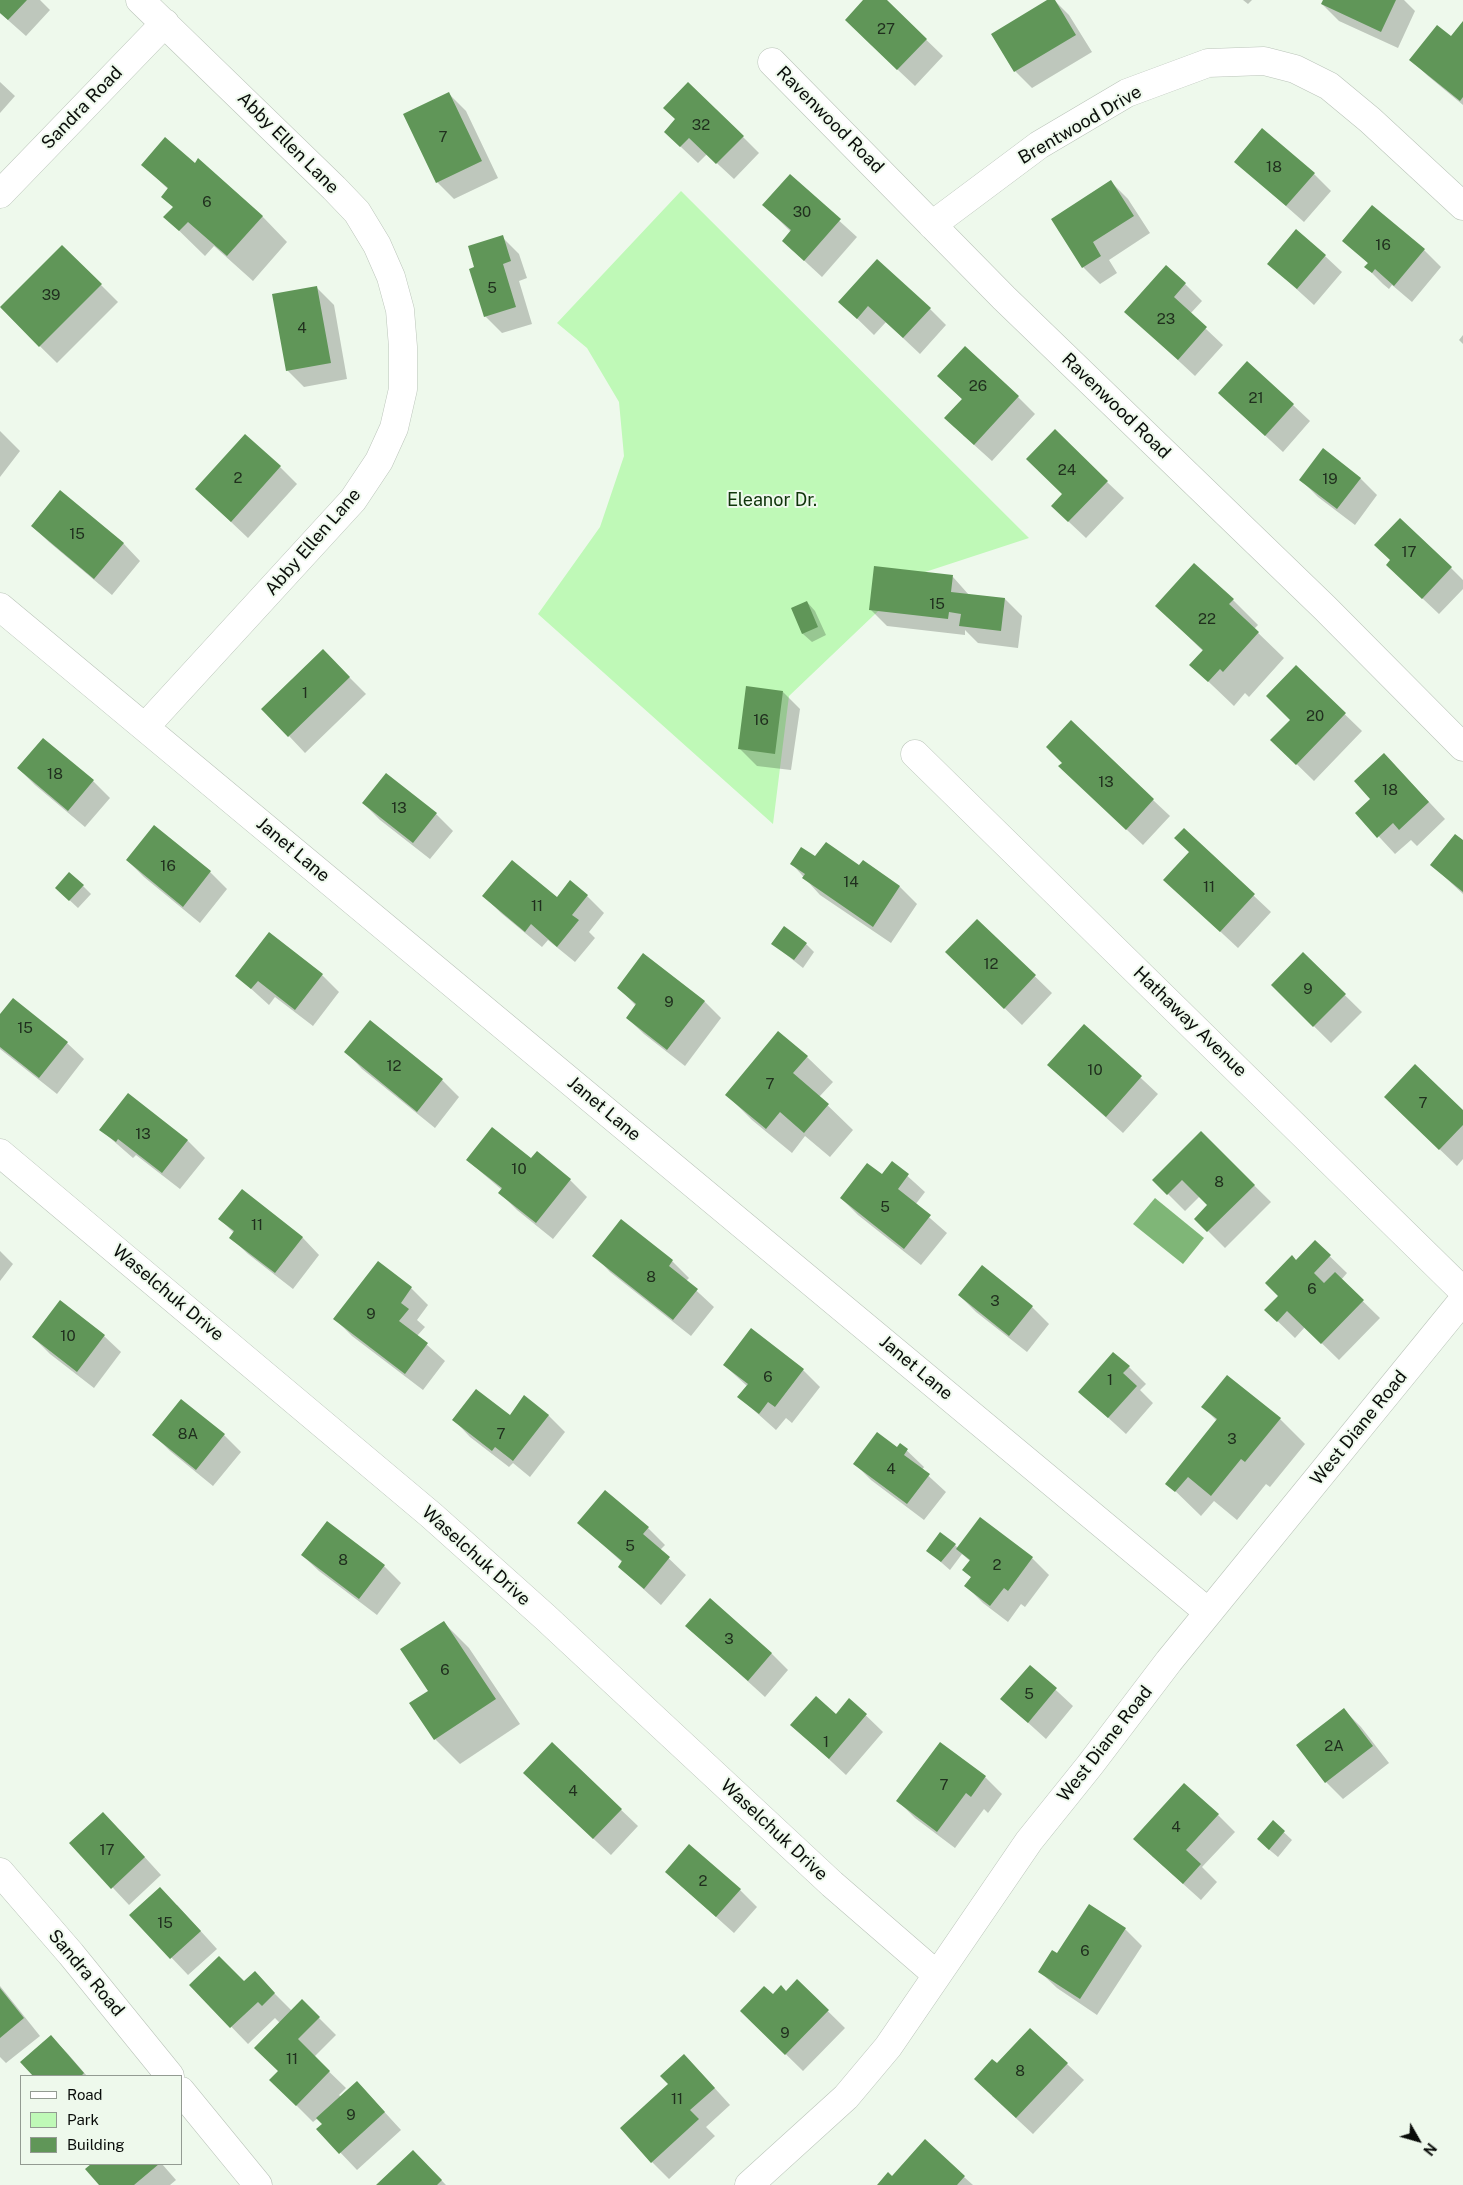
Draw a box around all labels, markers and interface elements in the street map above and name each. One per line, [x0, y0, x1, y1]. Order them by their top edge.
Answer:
house number: 27 [877, 20, 895, 38]
street label: Sandra Road [37, 62, 127, 154]
street label: Ravenwood Road [772, 62, 888, 178]
street label: Brentwood Drive [1015, 81, 1145, 169]
street label: Abby Ellen Lane [233, 88, 343, 198]
house number: 32 [692, 116, 710, 134]
house number: 7 [438, 128, 448, 146]
house number: 18 [1266, 158, 1282, 176]
house number: 6 [202, 193, 212, 211]
house number: 30 [793, 203, 811, 221]
house number: 16 [1375, 236, 1391, 254]
house number: 5 [487, 279, 497, 297]
house number: 39 [42, 286, 60, 304]
house number: 23 [1157, 310, 1175, 328]
house number: 4 [297, 319, 307, 337]
street label: Ravenwood Road [1057, 349, 1175, 463]
house number: 26 [969, 377, 987, 395]
house number: 21 [1248, 389, 1264, 407]
house number: 24 [1058, 461, 1076, 479]
house number: 2 [234, 469, 242, 487]
house number: 19 [1322, 470, 1338, 488]
street label: Abby Ellen Lane [261, 484, 365, 600]
park label: Eleanor Dr. [727, 489, 817, 511]
house number: 15 [69, 525, 85, 543]
house number: 17 [1401, 543, 1417, 561]
house number: 15 [929, 595, 945, 613]
house number: 22 [1198, 610, 1216, 628]
house number: 1 [302, 684, 308, 702]
house number: 20 [1306, 707, 1324, 725]
house number: 16 [753, 711, 769, 729]
house number: 18 [47, 765, 63, 783]
house number: 13 [1098, 773, 1114, 791]
house number: 18 [1382, 781, 1398, 799]
house number: 13 [391, 799, 407, 817]
street label: Janet Lane [252, 813, 334, 887]
house number: 16 [160, 857, 176, 875]
house number: 14 [843, 873, 859, 891]
house number: 11 [1203, 878, 1215, 896]
house number: 11 [531, 897, 543, 915]
house number: 12 [983, 955, 999, 973]
street label: Hathaway Avenue [1129, 962, 1251, 1082]
house number: 9 [1303, 980, 1313, 998]
house number: 9 [664, 993, 674, 1011]
house number: 15 [17, 1019, 33, 1037]
house number: 12 [386, 1057, 402, 1075]
house number: 10 [1087, 1061, 1103, 1079]
street label: Janet Lane [563, 1072, 645, 1146]
house number: 7 [765, 1075, 775, 1093]
house number: 7 [1418, 1094, 1428, 1112]
house number: 13 [135, 1125, 151, 1143]
house number: 10 [511, 1160, 527, 1178]
house number: 8 [1214, 1173, 1224, 1191]
house number: 5 [880, 1198, 890, 1216]
house number: 11 [251, 1216, 263, 1234]
street label: Waselchuk Drive [108, 1240, 228, 1346]
house number: 8 [646, 1268, 656, 1286]
house number: 6 [1307, 1280, 1317, 1298]
house number: 3 [990, 1292, 1000, 1310]
house number: 9 [366, 1305, 376, 1323]
house number: 10 [60, 1327, 76, 1345]
street label: Janet Lane [875, 1331, 957, 1405]
street label: West Diane Road [1306, 1366, 1412, 1490]
house number: 6 [763, 1368, 773, 1386]
house number: 1 [1107, 1371, 1113, 1389]
house number: 8A [178, 1425, 198, 1443]
house number: 7 [496, 1425, 506, 1443]
house number: 3 [1227, 1430, 1237, 1448]
house number: 4 [886, 1460, 896, 1478]
street label: Waselchuk Drive [417, 1502, 535, 1610]
house number: 5 [625, 1537, 635, 1555]
house number: 8 [338, 1551, 348, 1569]
house number: 2 [993, 1556, 1001, 1574]
house number: 3 [724, 1630, 734, 1648]
house number: 6 [440, 1661, 450, 1679]
street label: West Diane Road [1053, 1682, 1157, 1806]
house number: 5 [1024, 1685, 1034, 1703]
house number: 1 [823, 1733, 829, 1751]
house number: 2A [1324, 1737, 1344, 1755]
street label: Waselchuk Drive [716, 1775, 832, 1885]
house number: 7 [939, 1776, 949, 1794]
house number: 4 [568, 1782, 578, 1800]
house number: 4 [1171, 1818, 1181, 1836]
house number: 17 [99, 1841, 115, 1859]
house number: 2 [699, 1872, 707, 1890]
house number: 15 [157, 1914, 173, 1932]
street label: Sandra Road [43, 1925, 129, 2021]
house number: 6 [1080, 1942, 1090, 1960]
house number: 9 [780, 2024, 790, 2042]
house number: 11 [286, 2050, 298, 2068]
house number: 8 [1015, 2062, 1025, 2080]
legend [20, 2075, 182, 2165]
text: Road [67, 2086, 103, 2103]
house number: 11 [671, 2090, 683, 2108]
house number: 9 [346, 2106, 356, 2124]
text: Park [67, 2111, 99, 2128]
north arrow [1393, 2115, 1443, 2165]
text: Building [67, 2136, 125, 2153]
text: N [1420, 2140, 1440, 2158]

